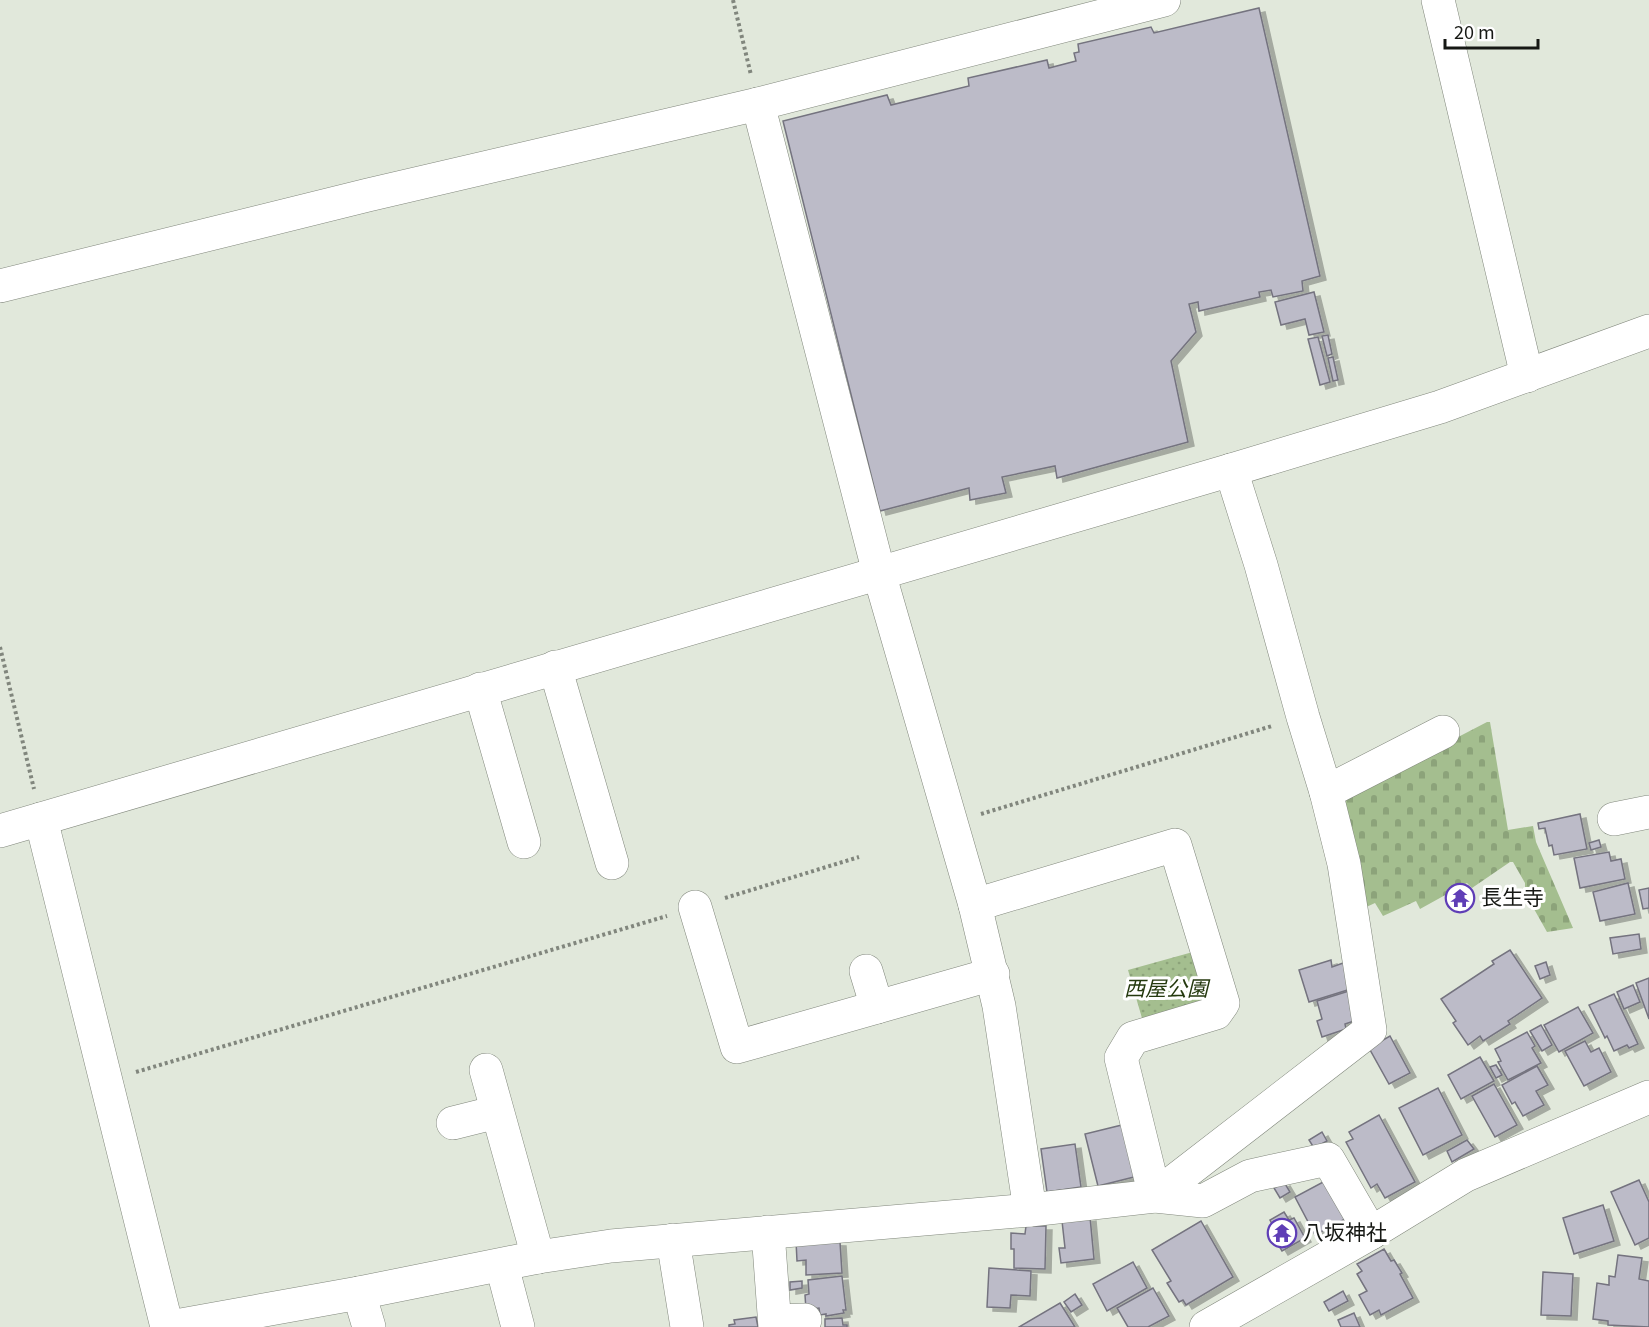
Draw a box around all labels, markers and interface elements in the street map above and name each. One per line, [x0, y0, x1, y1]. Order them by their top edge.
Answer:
scale bar [1445, 12, 1538, 50]
text: 20 m [1454, 18, 1495, 44]
place label: 長生寺 [1481, 881, 1544, 911]
temple icon: 長生寺 [1444, 882, 1476, 914]
park label: 西屋公園 [1124, 972, 1211, 1002]
place label: 八坂神社 [1303, 1216, 1387, 1246]
temple icon: 八坂神社 [1266, 1217, 1298, 1249]

